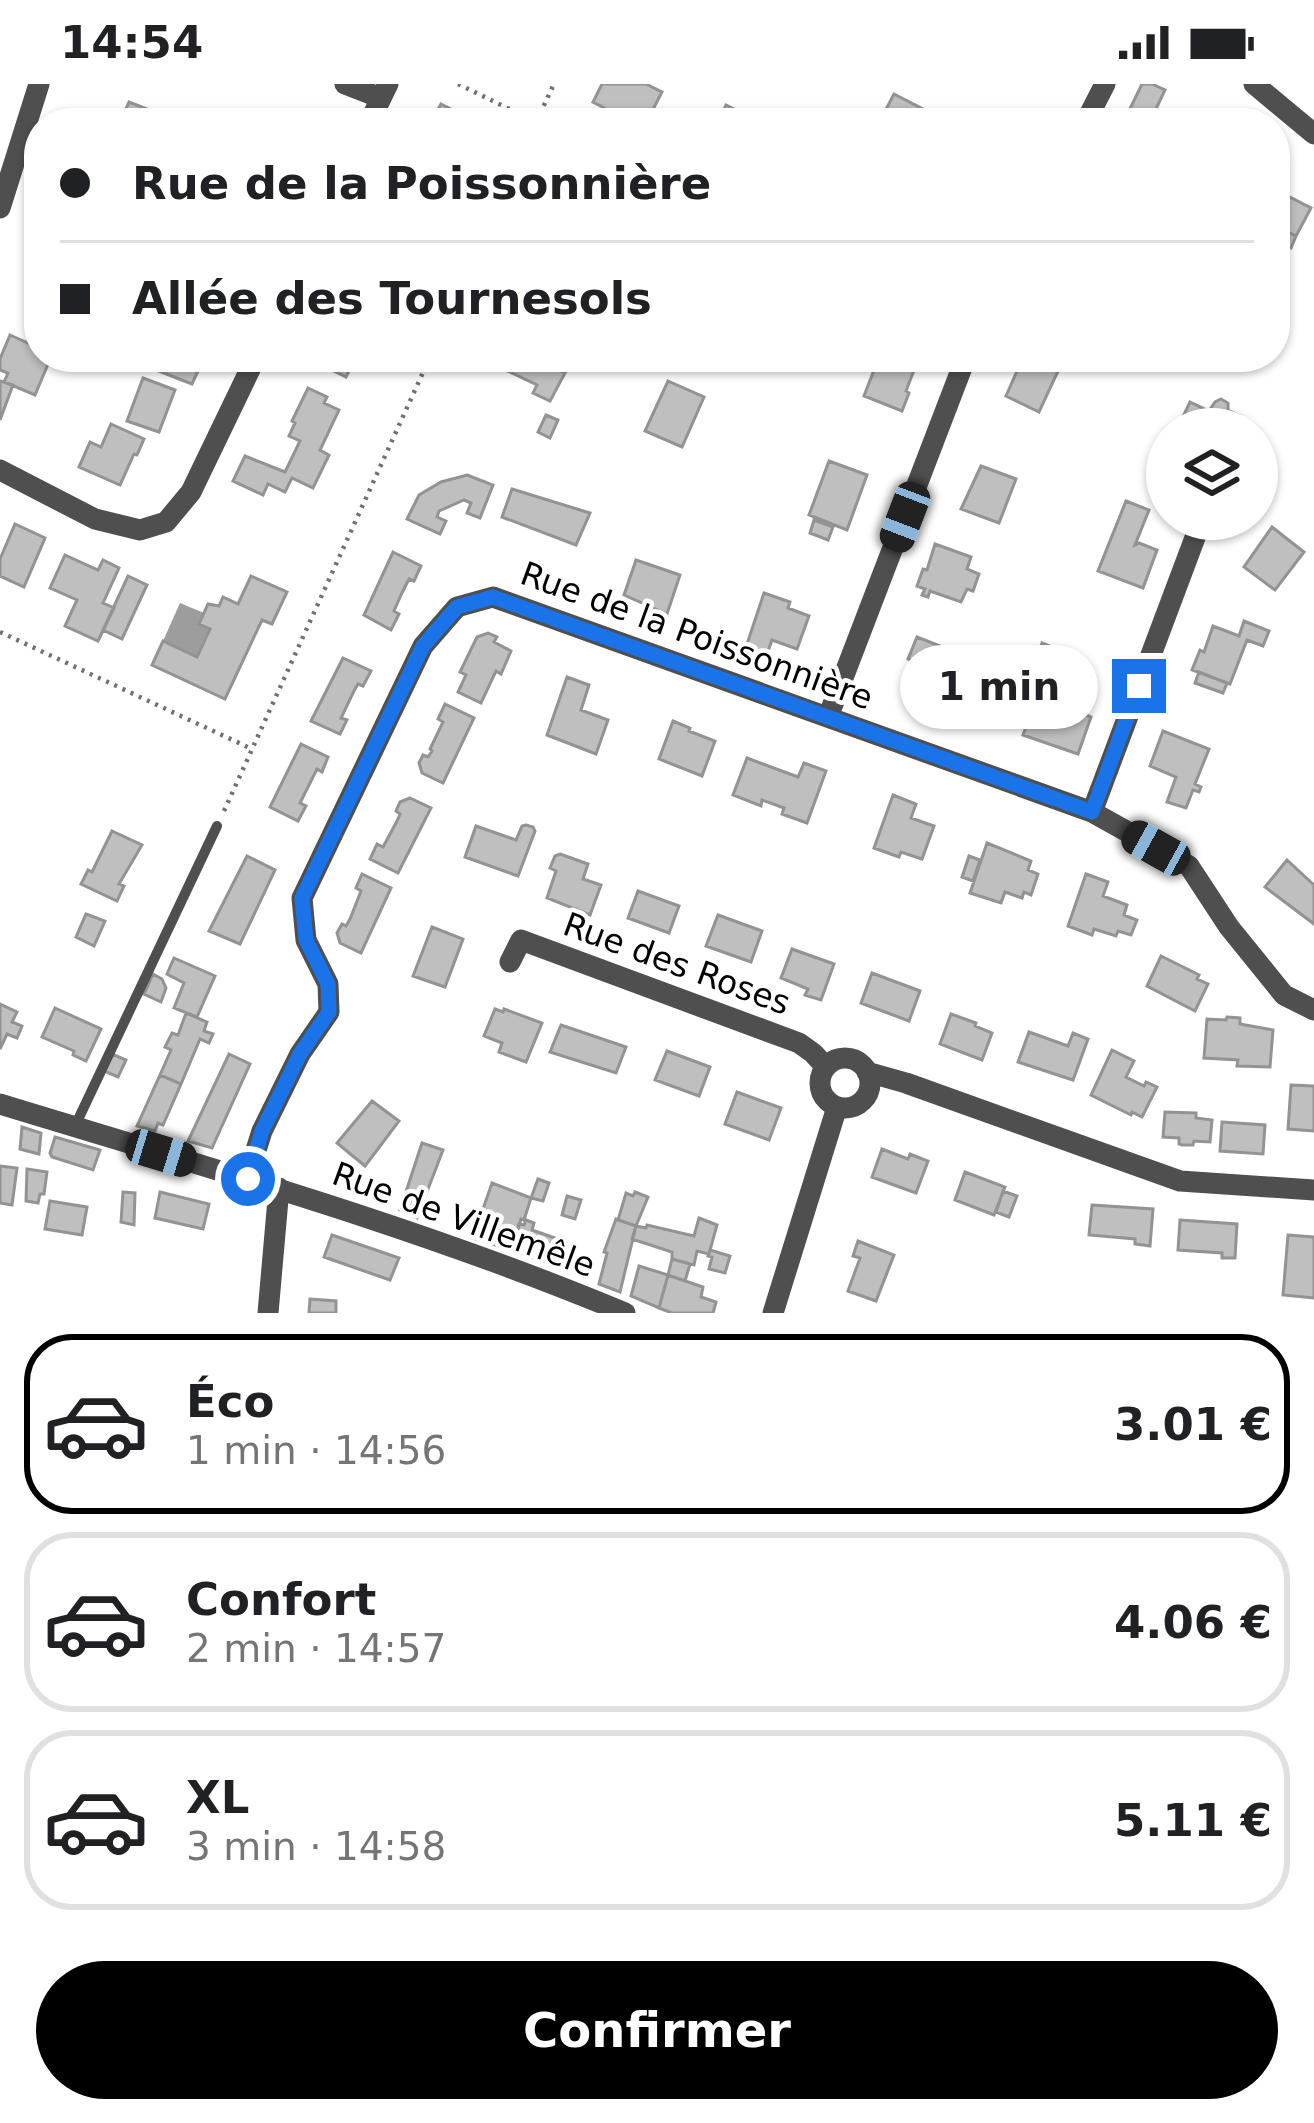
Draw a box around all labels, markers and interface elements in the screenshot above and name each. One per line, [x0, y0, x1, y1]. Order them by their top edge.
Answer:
text: 14:54 [60, 16, 203, 69]
text: Rue de la Poissonnière [132, 157, 711, 210]
text: Allée des Tournesols [132, 272, 652, 325]
map controls [1146, 408, 1278, 540]
button: layers [1146, 408, 1278, 540]
car [875, 477, 935, 557]
street label: Rue de la Poissonnière [515, 554, 878, 717]
callout: 1 min [899, 644, 1097, 728]
route end [1112, 659, 1166, 713]
text: 1 min [938, 664, 1060, 709]
car [1116, 815, 1196, 881]
street label: Rue des Roses [558, 904, 796, 1023]
car [121, 1125, 201, 1181]
route start [221, 1152, 275, 1206]
street label: Rue de Villemêle [327, 1154, 600, 1285]
icon: car [42, 1370, 150, 1478]
text: Éco [186, 1375, 274, 1428]
text: 3.01 € [1114, 1398, 1272, 1451]
text: 1 min · 14:56 [186, 1428, 446, 1473]
icon: car [42, 1568, 150, 1676]
text: Confort [186, 1573, 376, 1626]
text: 4.06 € [1114, 1596, 1272, 1649]
text: 2 min · 14:57 [186, 1626, 446, 1671]
icon: car [42, 1766, 150, 1874]
text: XL [186, 1771, 249, 1824]
text: 5.11 € [1114, 1794, 1272, 1847]
text: 3 min · 14:58 [186, 1824, 446, 1869]
button: Confirmer [36, 1961, 1278, 2099]

